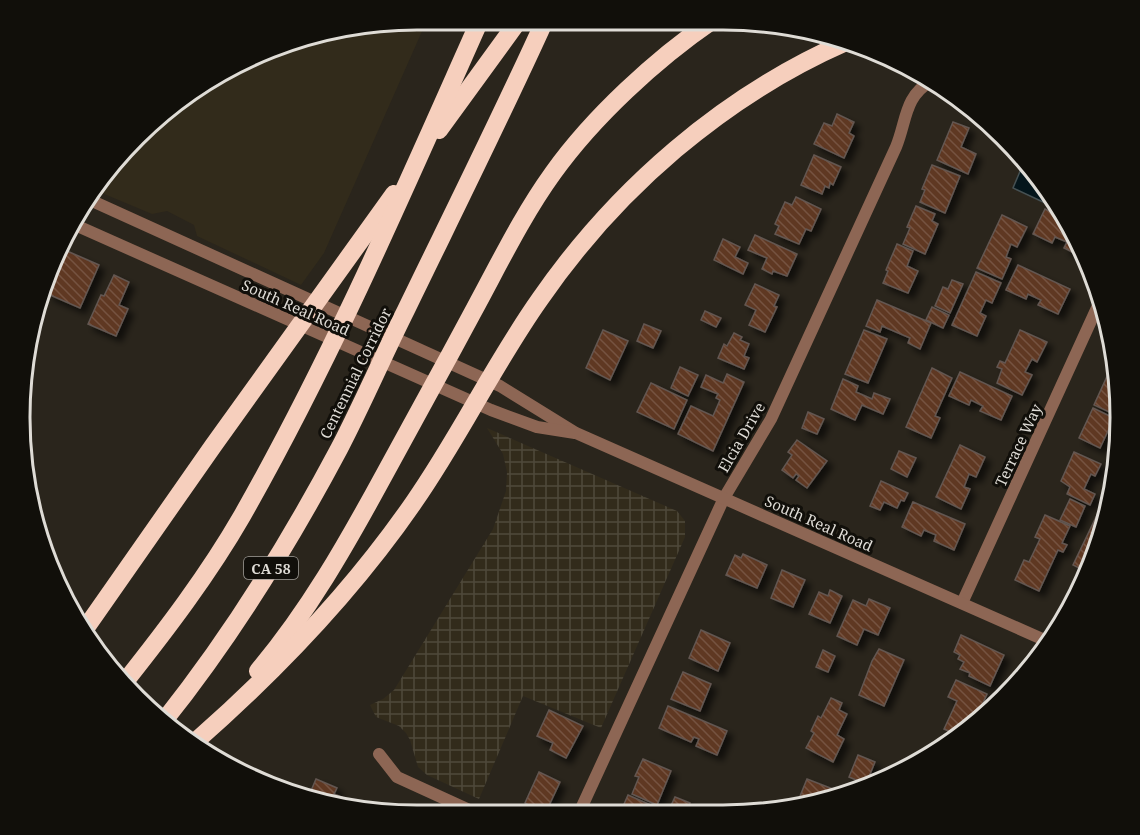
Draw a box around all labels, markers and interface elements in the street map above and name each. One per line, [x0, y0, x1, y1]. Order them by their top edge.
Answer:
street label: South Real Road [239, 274, 353, 340]
street label: Centennial Corridor [315, 304, 395, 442]
street label: Elcia Drive [713, 398, 769, 476]
street label: Terrace Way [990, 400, 1046, 490]
street label: South Real Road [762, 490, 876, 556]
road number: CA 58 [244, 557, 298, 579]

